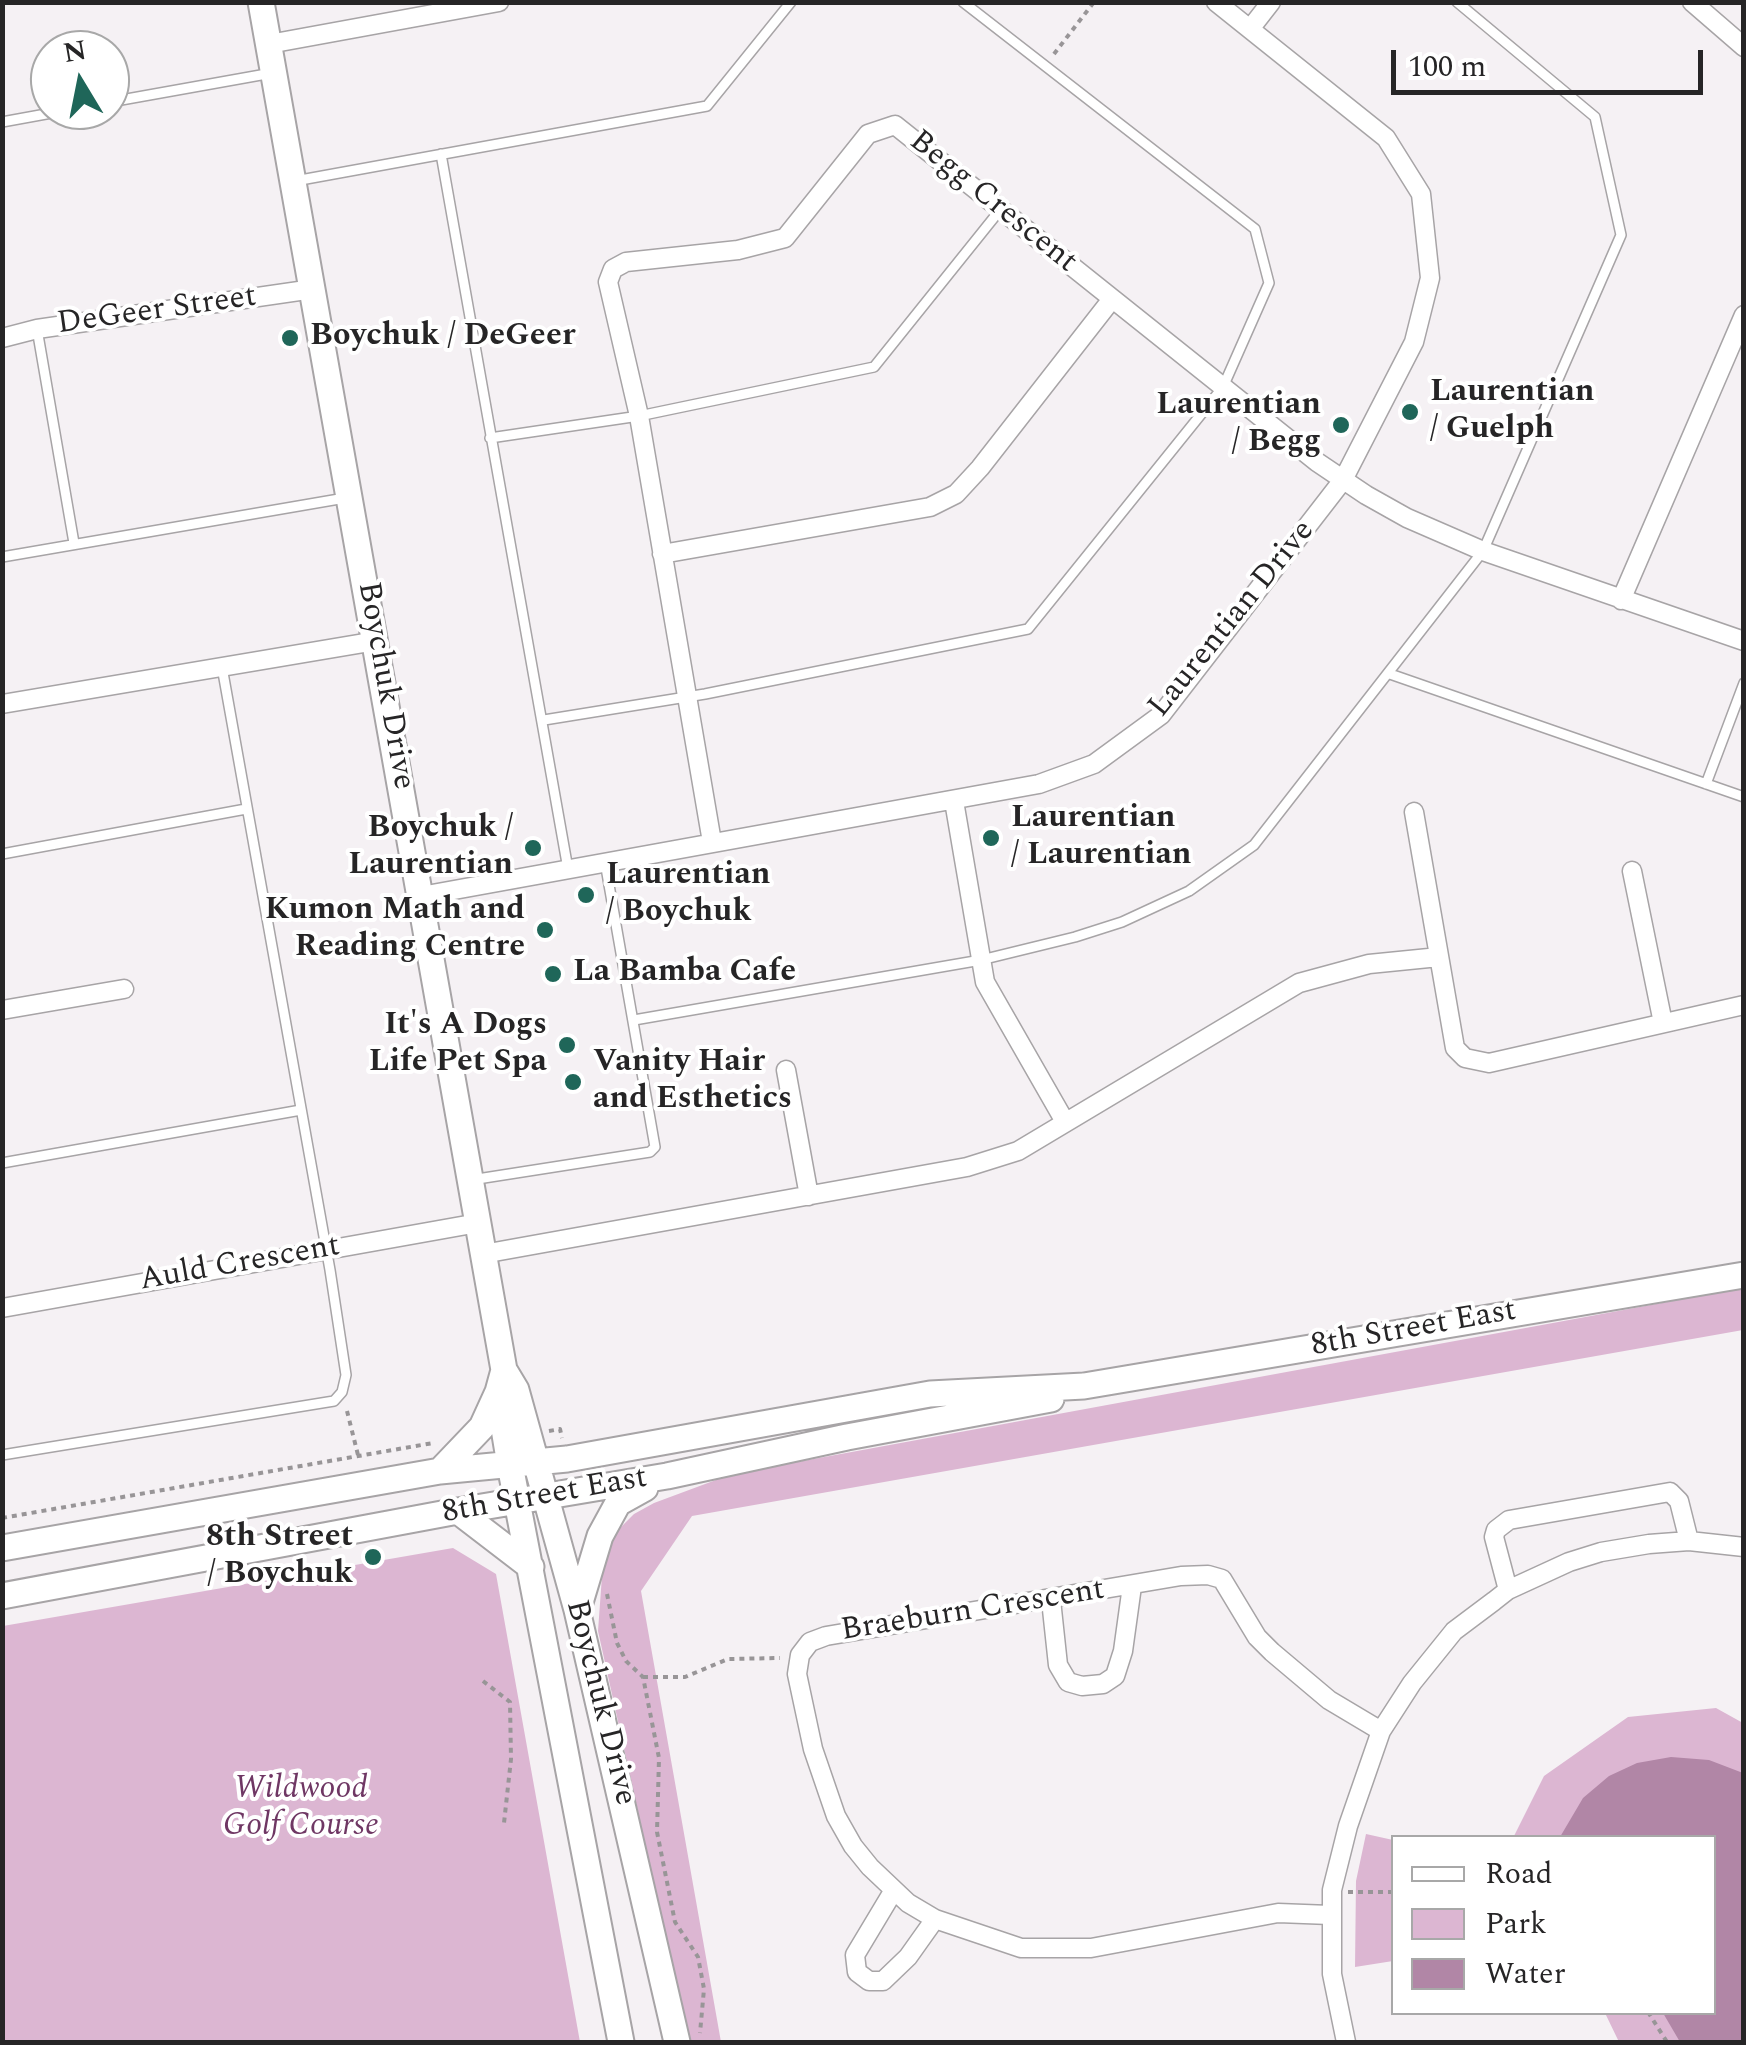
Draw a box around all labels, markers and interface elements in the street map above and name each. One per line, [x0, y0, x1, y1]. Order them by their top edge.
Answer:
text: N [60, 29, 90, 75]
north arrow [30, 30, 130, 130]
scale bar [1396, 30, 1708, 92]
text: 100 m [1408, 44, 1486, 90]
street label: Begg Crescent [900, 124, 1084, 282]
street label: DeGeer Street [55, 279, 259, 345]
place label: Boychuk / DeGeer [310, 319, 576, 357]
marker: Boychuk / DeGeer [279, 327, 301, 349]
place label: Laurentian / Guelph [1430, 375, 1595, 450]
place label: Laurentian / Begg [1156, 388, 1321, 463]
marker: Laurentian / Guelph [1399, 401, 1421, 423]
marker: Laurentian / Begg [1330, 414, 1352, 436]
street label: Laurentian Drive [1142, 514, 1324, 726]
street label: Boychuk Drive [347, 579, 421, 793]
place label: Laurentian / Laurentian [1011, 801, 1192, 876]
place label: Boychuk / Laurentian [348, 811, 513, 886]
marker: Laurentian / Laurentian [980, 827, 1002, 849]
marker: Boychuk / Laurentian [522, 837, 544, 859]
place label: Laurentian / Boychuk [606, 858, 771, 933]
marker: Laurentian / Boychuk [575, 884, 597, 906]
place label: Kumon Math and Reading Centre [265, 893, 525, 968]
marker: Kumon Math and Reading Centre [534, 919, 556, 941]
place label: La Bamba Cafe [573, 955, 796, 993]
marker: La Bamba Cafe [542, 963, 564, 985]
place label: It's A Dogs Life Pet Spa [369, 1008, 547, 1083]
marker: It's A Dogs Life Pet Spa [556, 1034, 578, 1056]
place label: Vanity Hair and Esthetics [593, 1045, 792, 1120]
marker: Vanity Hair and Esthetics [562, 1071, 584, 1093]
street label: Auld Crescent [137, 1228, 343, 1302]
street label: 8th Street East [1309, 1293, 1519, 1367]
street label: 8th Street East [440, 1460, 650, 1534]
place label: 8th Street / Boychuk [206, 1520, 353, 1595]
marker: 8th Street / Boychuk [362, 1546, 384, 1568]
street label: Braeburn Crescent [838, 1572, 1108, 1652]
street label: Boychuk Drive [555, 1596, 643, 1810]
park label: Wildwood Golf Course [223, 1772, 379, 1847]
legend [1391, 1835, 1716, 2015]
text: Road [1485, 1851, 1553, 1897]
text: Park [1485, 1901, 1547, 1947]
text: Water [1485, 1951, 1566, 1997]

